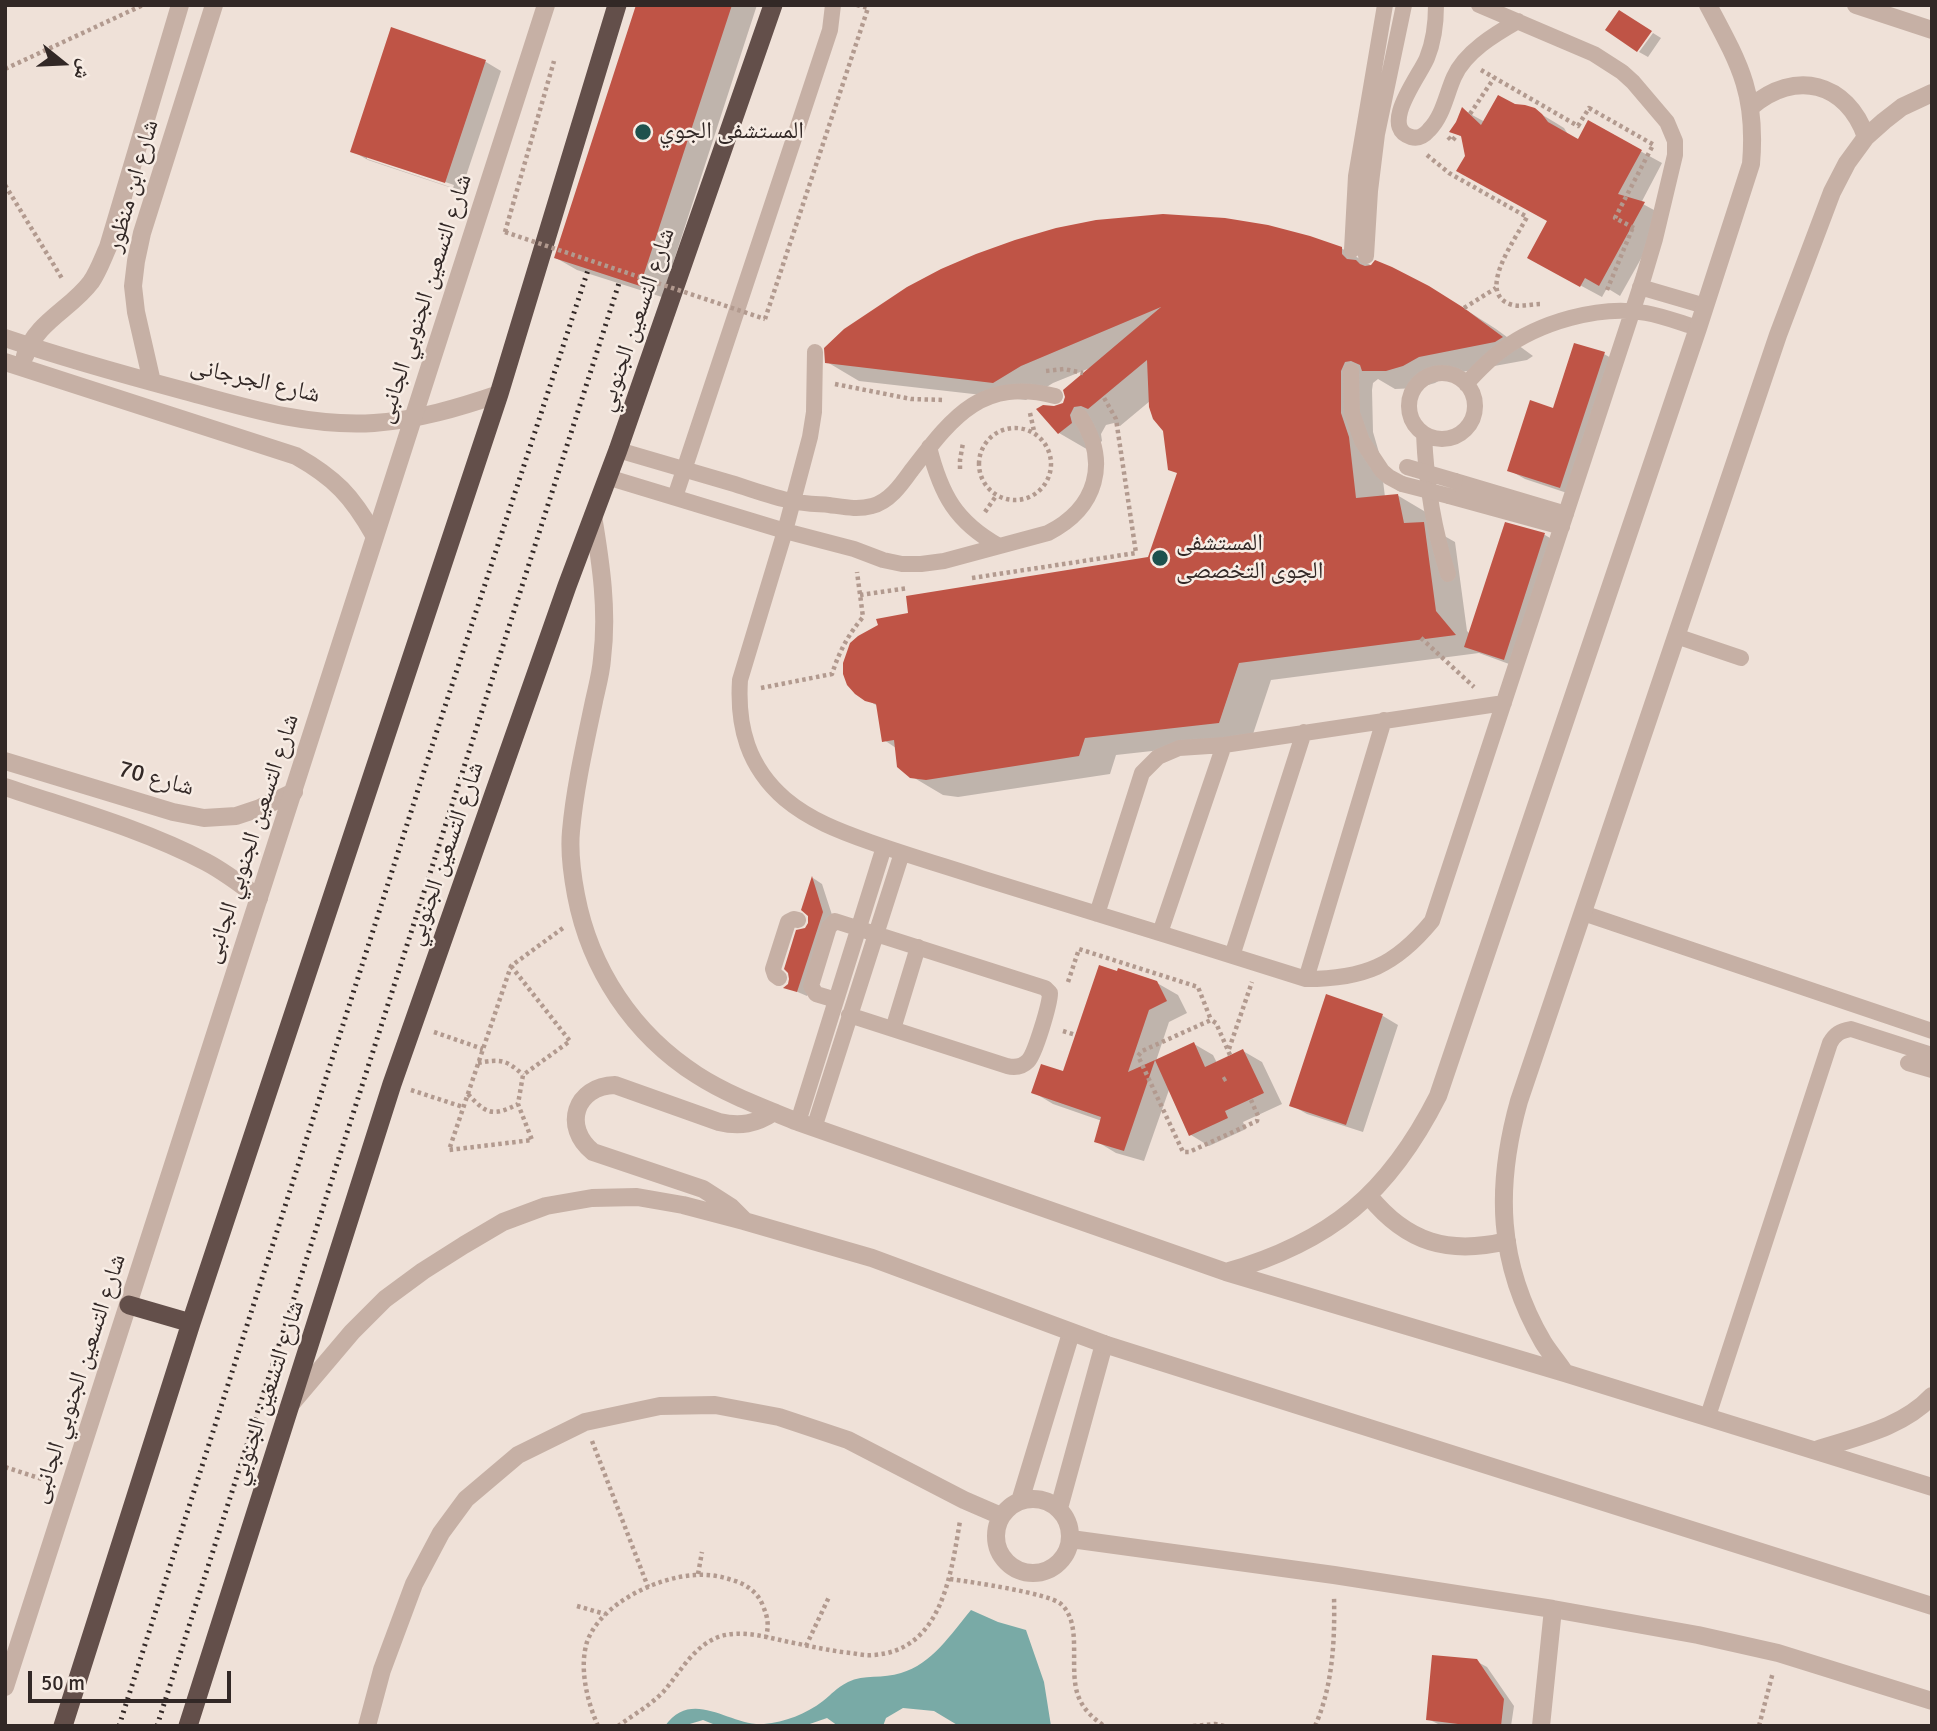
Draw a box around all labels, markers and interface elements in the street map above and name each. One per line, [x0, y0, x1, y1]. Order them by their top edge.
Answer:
north arrow [28, 28, 98, 98]
text: ش [68, 56, 98, 83]
street label: شارع ابن منظور [100, 117, 166, 255]
place label: المستشفى الجوي [659, 118, 804, 146]
marker: المستشفى الجوي [633, 122, 653, 142]
street label: شارع التسعين الجنوبي الجانبى [371, 171, 479, 427]
street label: شارع التسعين الجنوبي [592, 224, 682, 416]
street label: شارع الجرجانى [188, 352, 322, 410]
place label: المستشفى الجوى التخصصى [1176, 530, 1323, 586]
marker: المستشفى الجوى التخصصى [1150, 548, 1170, 568]
street label: شارع التسعين الجنوبي الجانبى [198, 711, 306, 967]
street label: شارع 70 [115, 755, 197, 803]
street label: شارع التسعين الجنوبي [401, 758, 491, 950]
street label: شارع التسعين الجنوبي الجانبى [25, 1251, 133, 1507]
street label: شارع التسعين الجنوبي [225, 1297, 311, 1489]
scale bar [32, 1658, 234, 1702]
text: 50 m [41, 1670, 85, 1696]

